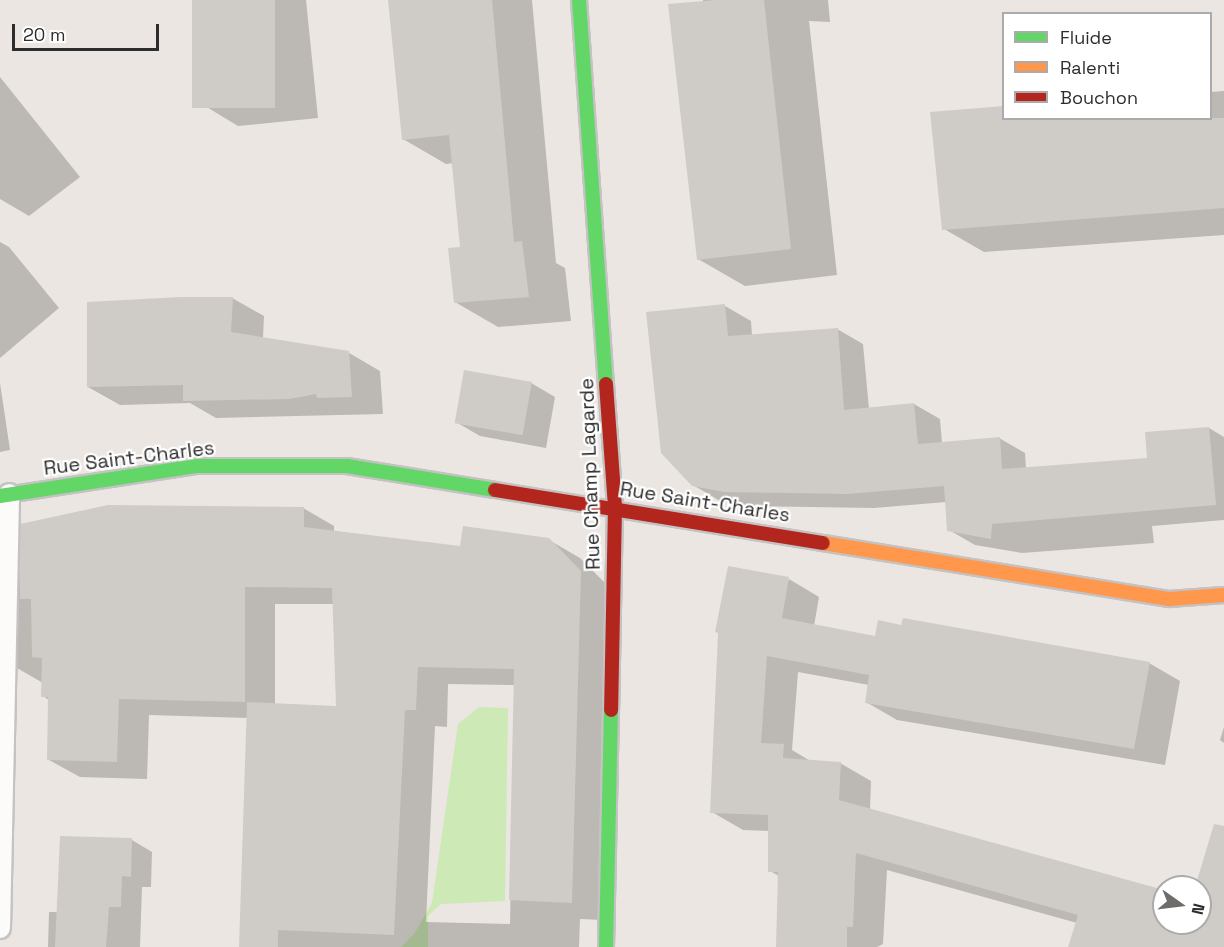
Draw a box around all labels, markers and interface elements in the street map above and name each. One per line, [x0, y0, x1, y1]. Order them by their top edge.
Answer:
scale bar [15, 12, 162, 50]
legend [1002, 12, 1212, 120]
text: 20 m [23, 23, 66, 46]
text: Fluide [1060, 26, 1112, 49]
text: Ralenti [1060, 56, 1120, 79]
text: Bouchon [1060, 86, 1138, 109]
street label: Rue Champ Lagarde [575, 378, 605, 570]
street label: Rue Saint-Charles [42, 436, 216, 480]
street label: Rue Saint-Charles [618, 477, 792, 527]
north arrow [1152, 875, 1212, 935]
text: N [1187, 901, 1209, 917]

